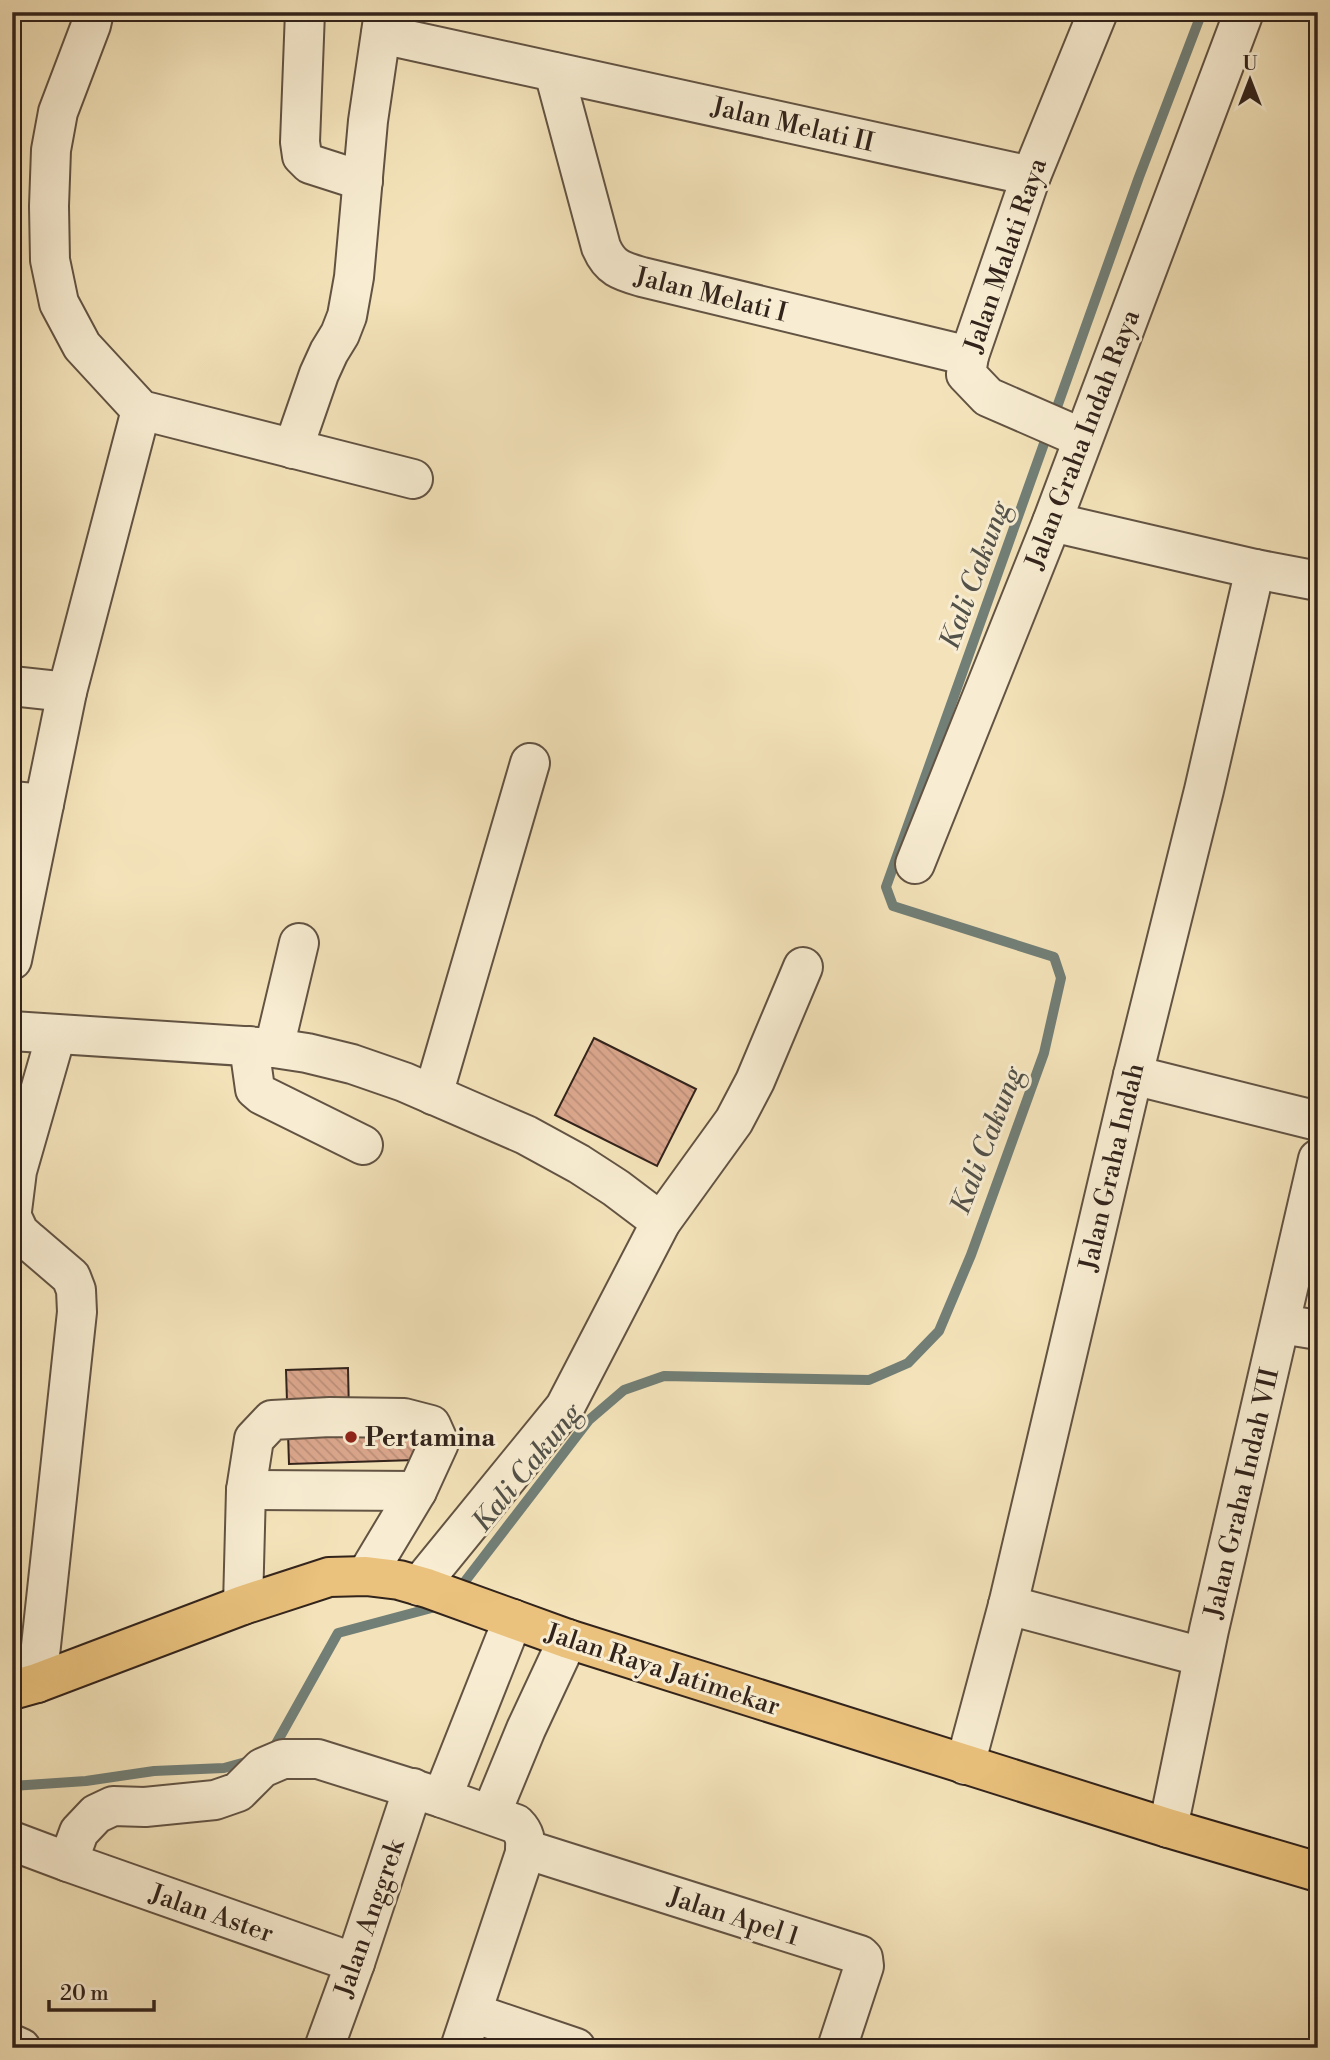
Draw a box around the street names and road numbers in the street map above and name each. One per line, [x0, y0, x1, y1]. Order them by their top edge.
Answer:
street label: Jalan Melati II [707, 91, 877, 159]
street label: Jalan Malati Raya [957, 153, 1054, 358]
street label: Jalan Melati I [630, 260, 790, 329]
street label: Jalan Graha Indah Raya [1018, 305, 1147, 574]
street label: Jalan Graha Indah [1072, 1060, 1151, 1275]
street label: Jalan Graha Indah VII [1197, 1365, 1286, 1622]
street label: Jalan Raya Jatimekar [540, 1617, 784, 1723]
street label: Jalan Anggrek [328, 1834, 412, 2002]
street label: Jalan Aster [145, 1878, 278, 1950]
street label: Jalan Apel 1 [663, 1880, 803, 1953]

